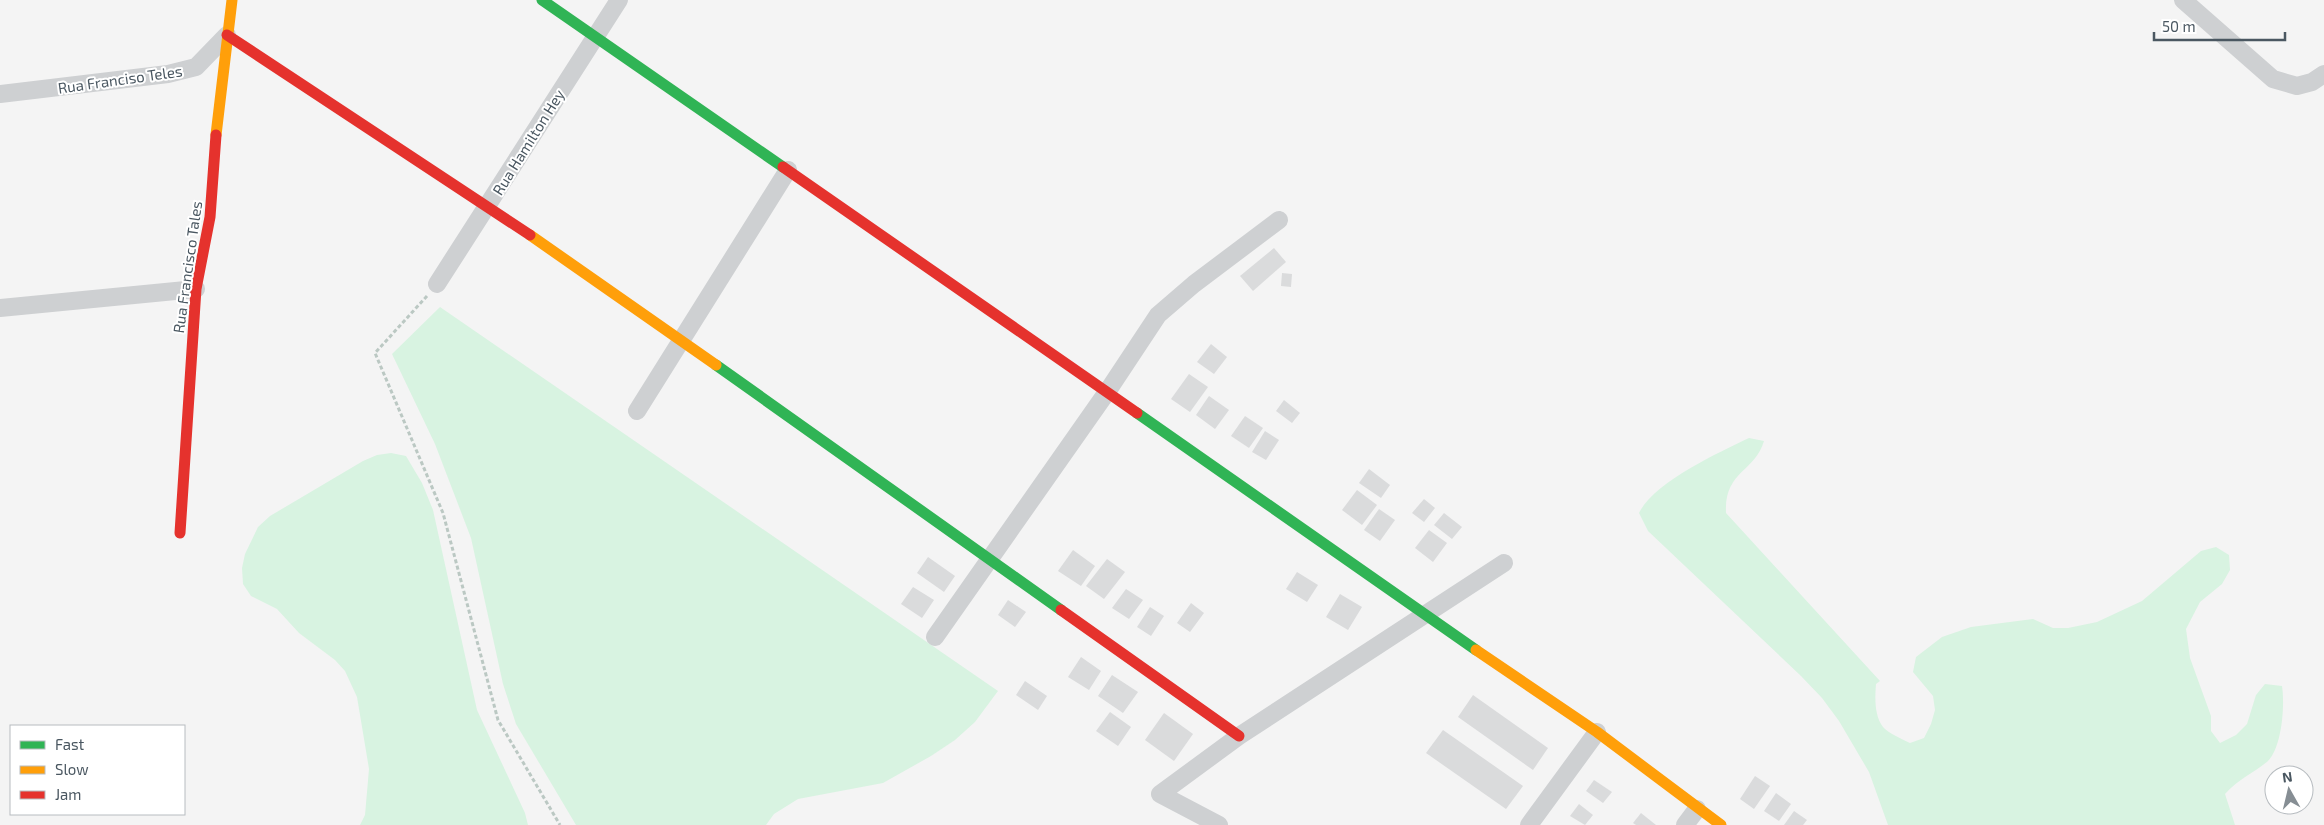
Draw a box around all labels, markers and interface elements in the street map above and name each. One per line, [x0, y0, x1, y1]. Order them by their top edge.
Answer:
scale bar [2154, 10, 2285, 42]
text: 50 m [2162, 17, 2196, 35]
street label: Rua Franciso Teles [57, 61, 183, 97]
street label: Rua Hamilton Hey [488, 86, 568, 198]
street label: Rua Francisco Tales [169, 200, 205, 334]
legend [10, 725, 185, 815]
text: Fast [55, 735, 85, 753]
text: Slow [55, 760, 89, 778]
north arrow [2264, 765, 2314, 815]
text: N [2281, 768, 2293, 786]
text: Jam [55, 785, 81, 803]

